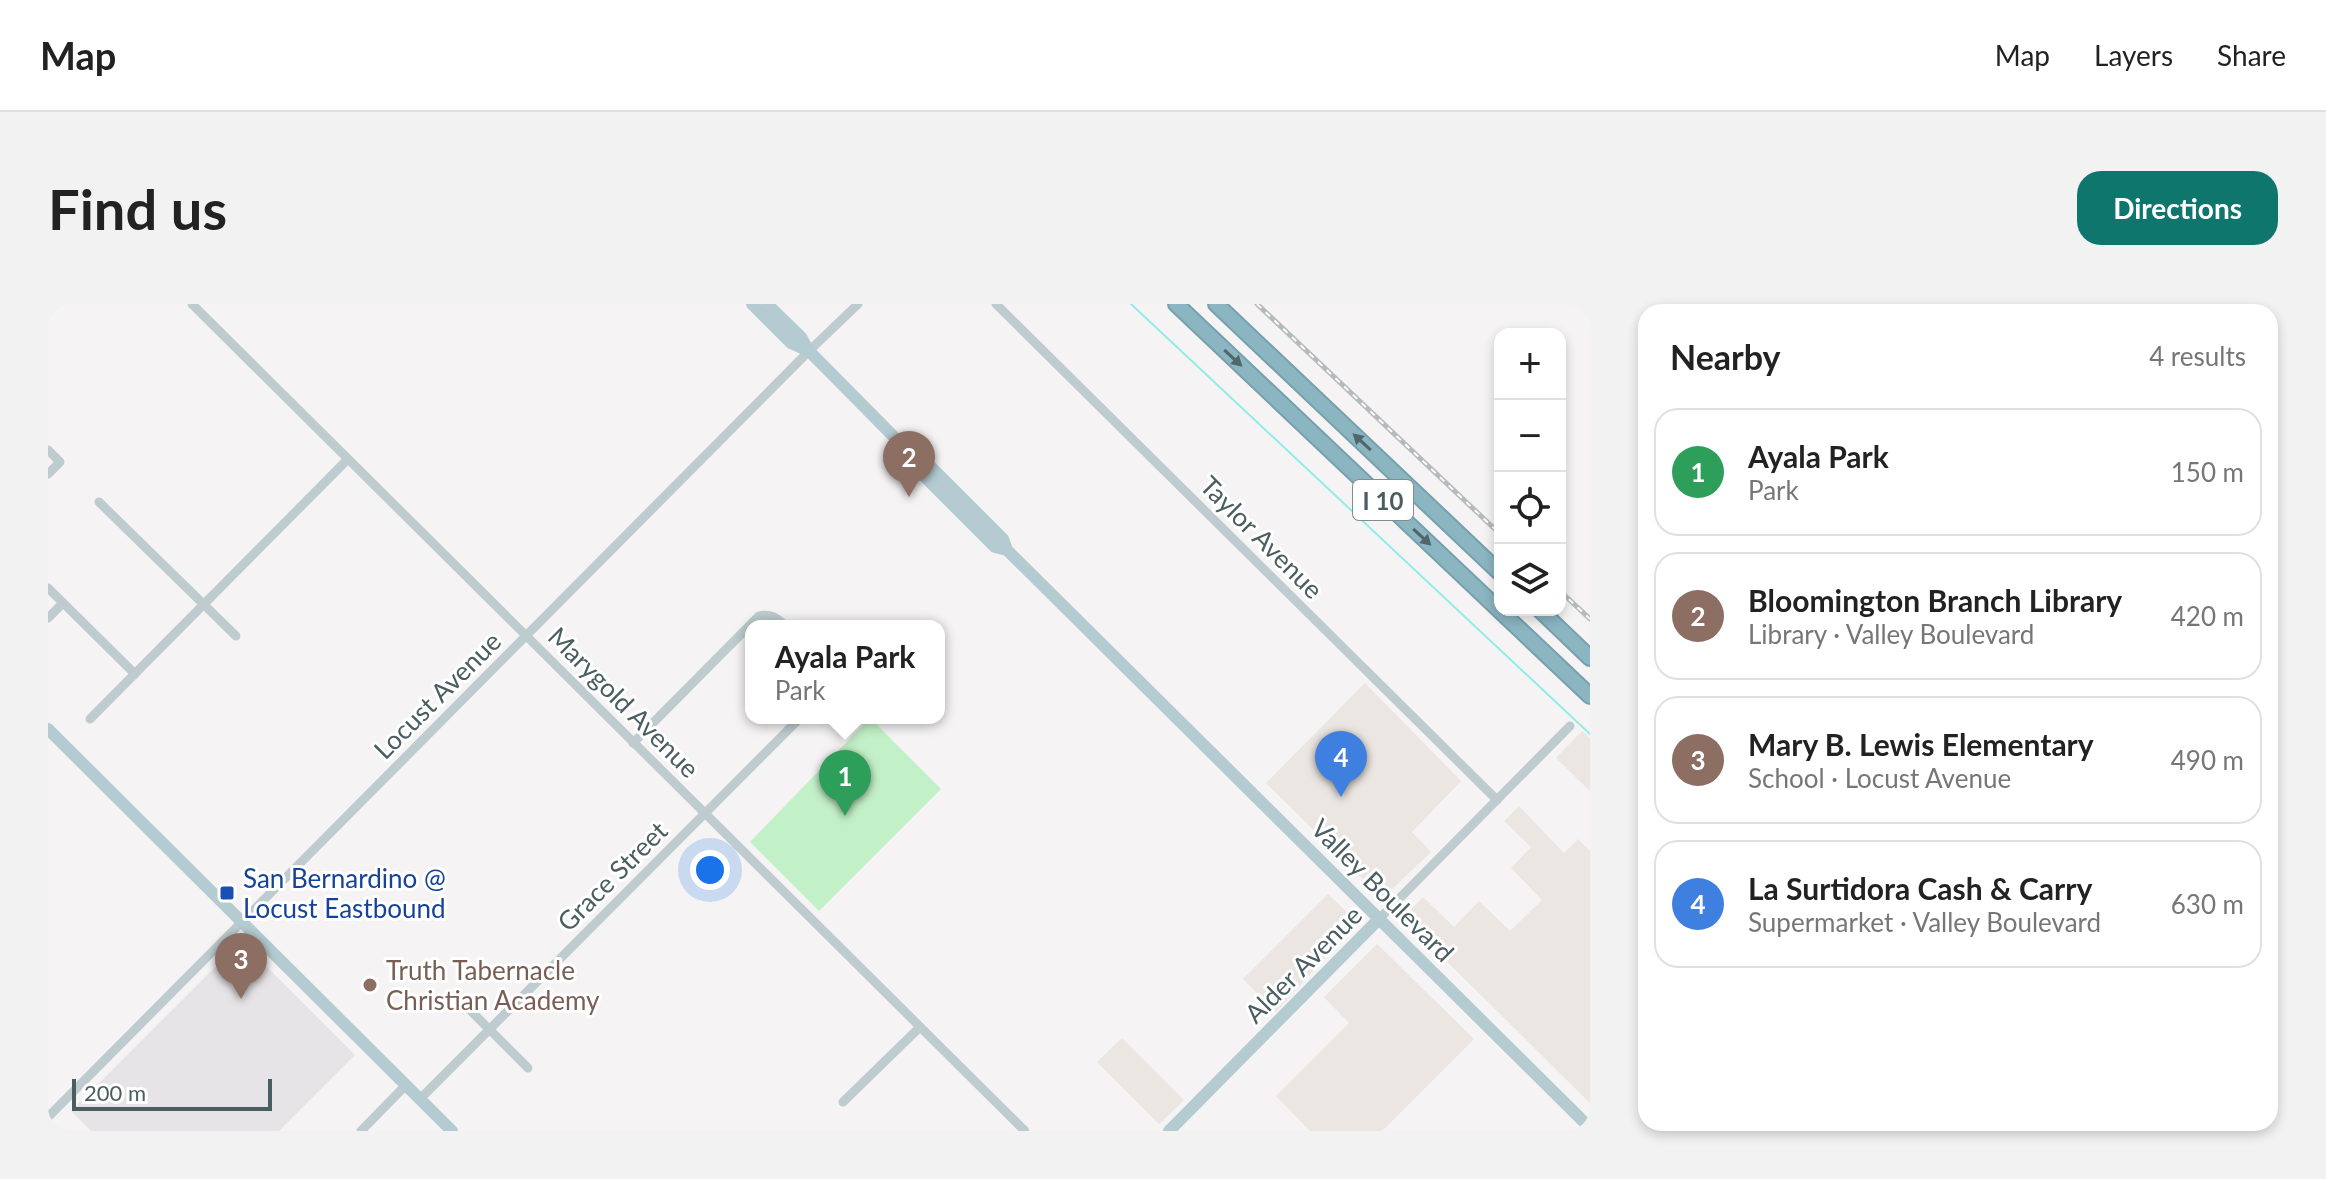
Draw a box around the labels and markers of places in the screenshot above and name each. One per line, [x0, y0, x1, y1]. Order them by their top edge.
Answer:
pin: 2 [883, 431, 935, 497]
pin: 4 [1315, 731, 1367, 797]
pin: 1 [819, 750, 871, 816]
place label: San Bernardino @ Locust Eastbound [243, 862, 446, 924]
marker: San Bernardino @ Locust Eastbound [218, 884, 236, 902]
pin: 3 [215, 933, 267, 999]
place label: Truth Tabernacle Christian Academy [386, 954, 600, 1016]
marker: Truth Tabernacle Christian Academy [361, 976, 379, 994]

